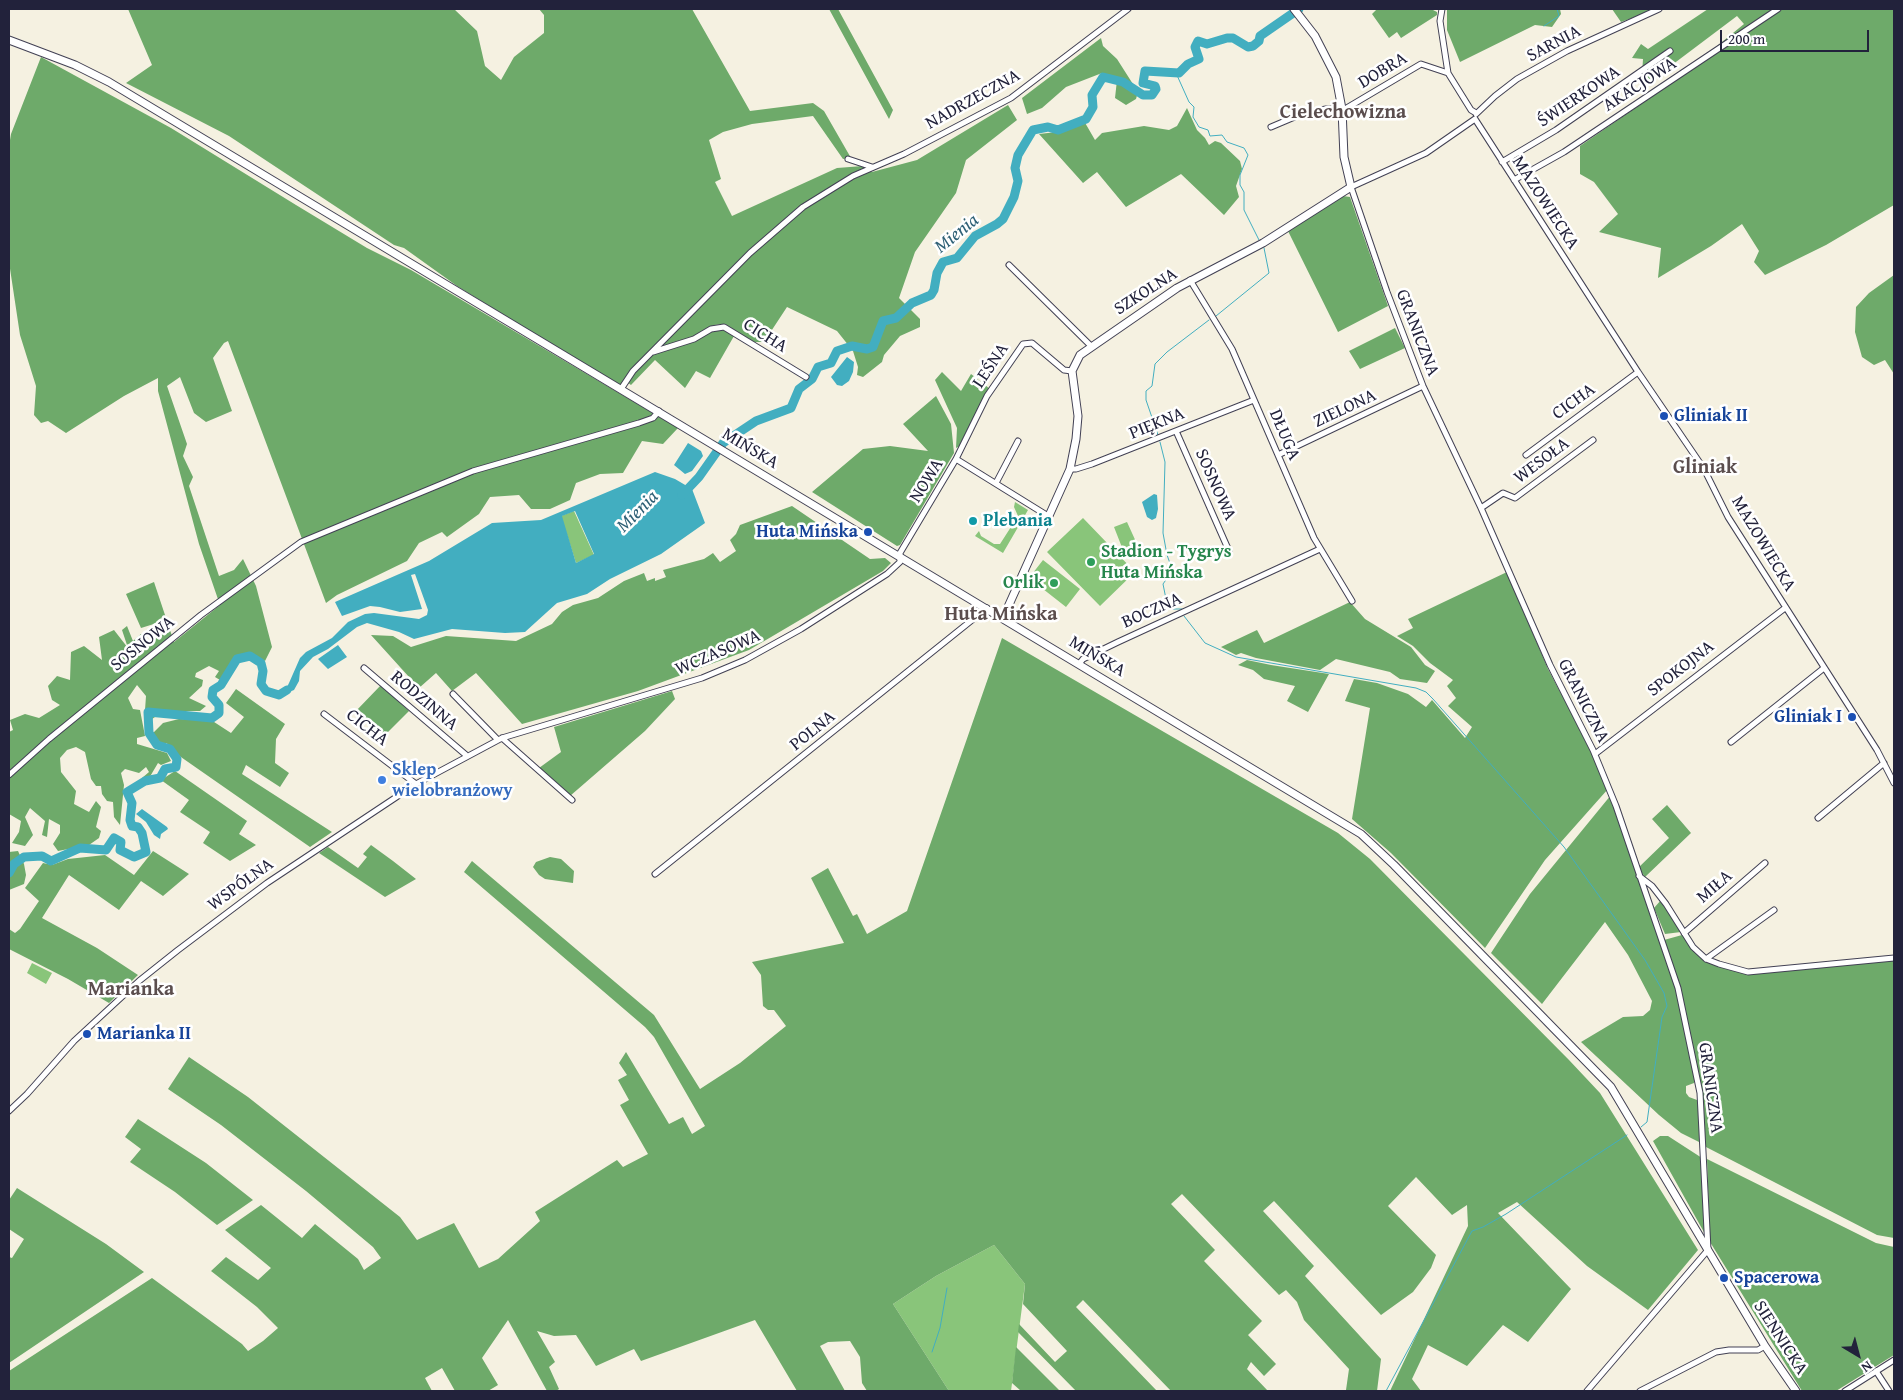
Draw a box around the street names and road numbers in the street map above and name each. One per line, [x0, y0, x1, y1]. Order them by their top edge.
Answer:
street label: SARNIA [1523, 21, 1585, 67]
street label: DOBRA [1355, 48, 1411, 94]
street label: AKACJOWA [1599, 53, 1681, 117]
street label: ŚWIERKOWA [1534, 61, 1624, 133]
street label: NADRZECZNA [922, 65, 1024, 135]
street label: MAZOWIECKA [1507, 152, 1583, 254]
street label: SZKOLNA [1110, 264, 1182, 320]
street label: GRANICZNA [1391, 287, 1443, 379]
street label: CICHA [739, 314, 791, 358]
street label: LEŚNA [968, 340, 1014, 392]
street label: CICHA [1548, 379, 1600, 425]
street label: ZIELONA [1310, 385, 1380, 433]
street label: PIĘKNA [1126, 403, 1188, 445]
street label: DŁUGA [1264, 406, 1304, 464]
street label: MIŃSKA [718, 424, 782, 474]
street label: WESOŁA [1510, 433, 1574, 489]
street label: SOSNOWA [1190, 446, 1240, 524]
street label: NOWA [905, 455, 949, 507]
street label: MAZOWIECKA [1726, 492, 1800, 596]
street label: BOCZNA [1119, 588, 1185, 634]
street label: SOSNOWA [107, 612, 179, 676]
street label: WCZASOWA [672, 625, 764, 681]
street label: MIŃSKA [1065, 632, 1129, 682]
street label: SPOKOJNA [1643, 636, 1719, 702]
street label: GRANICZNA [1553, 655, 1613, 747]
street label: RODZINNA [386, 666, 462, 736]
street label: CICHA [341, 705, 393, 751]
street label: POLNA [786, 706, 840, 756]
street label: WSPÓLNA [204, 854, 278, 916]
street label: MIŁA [1693, 866, 1737, 908]
street label: GRANICZNA [1693, 1041, 1727, 1135]
street label: SIENNICKA [1748, 1297, 1812, 1379]

